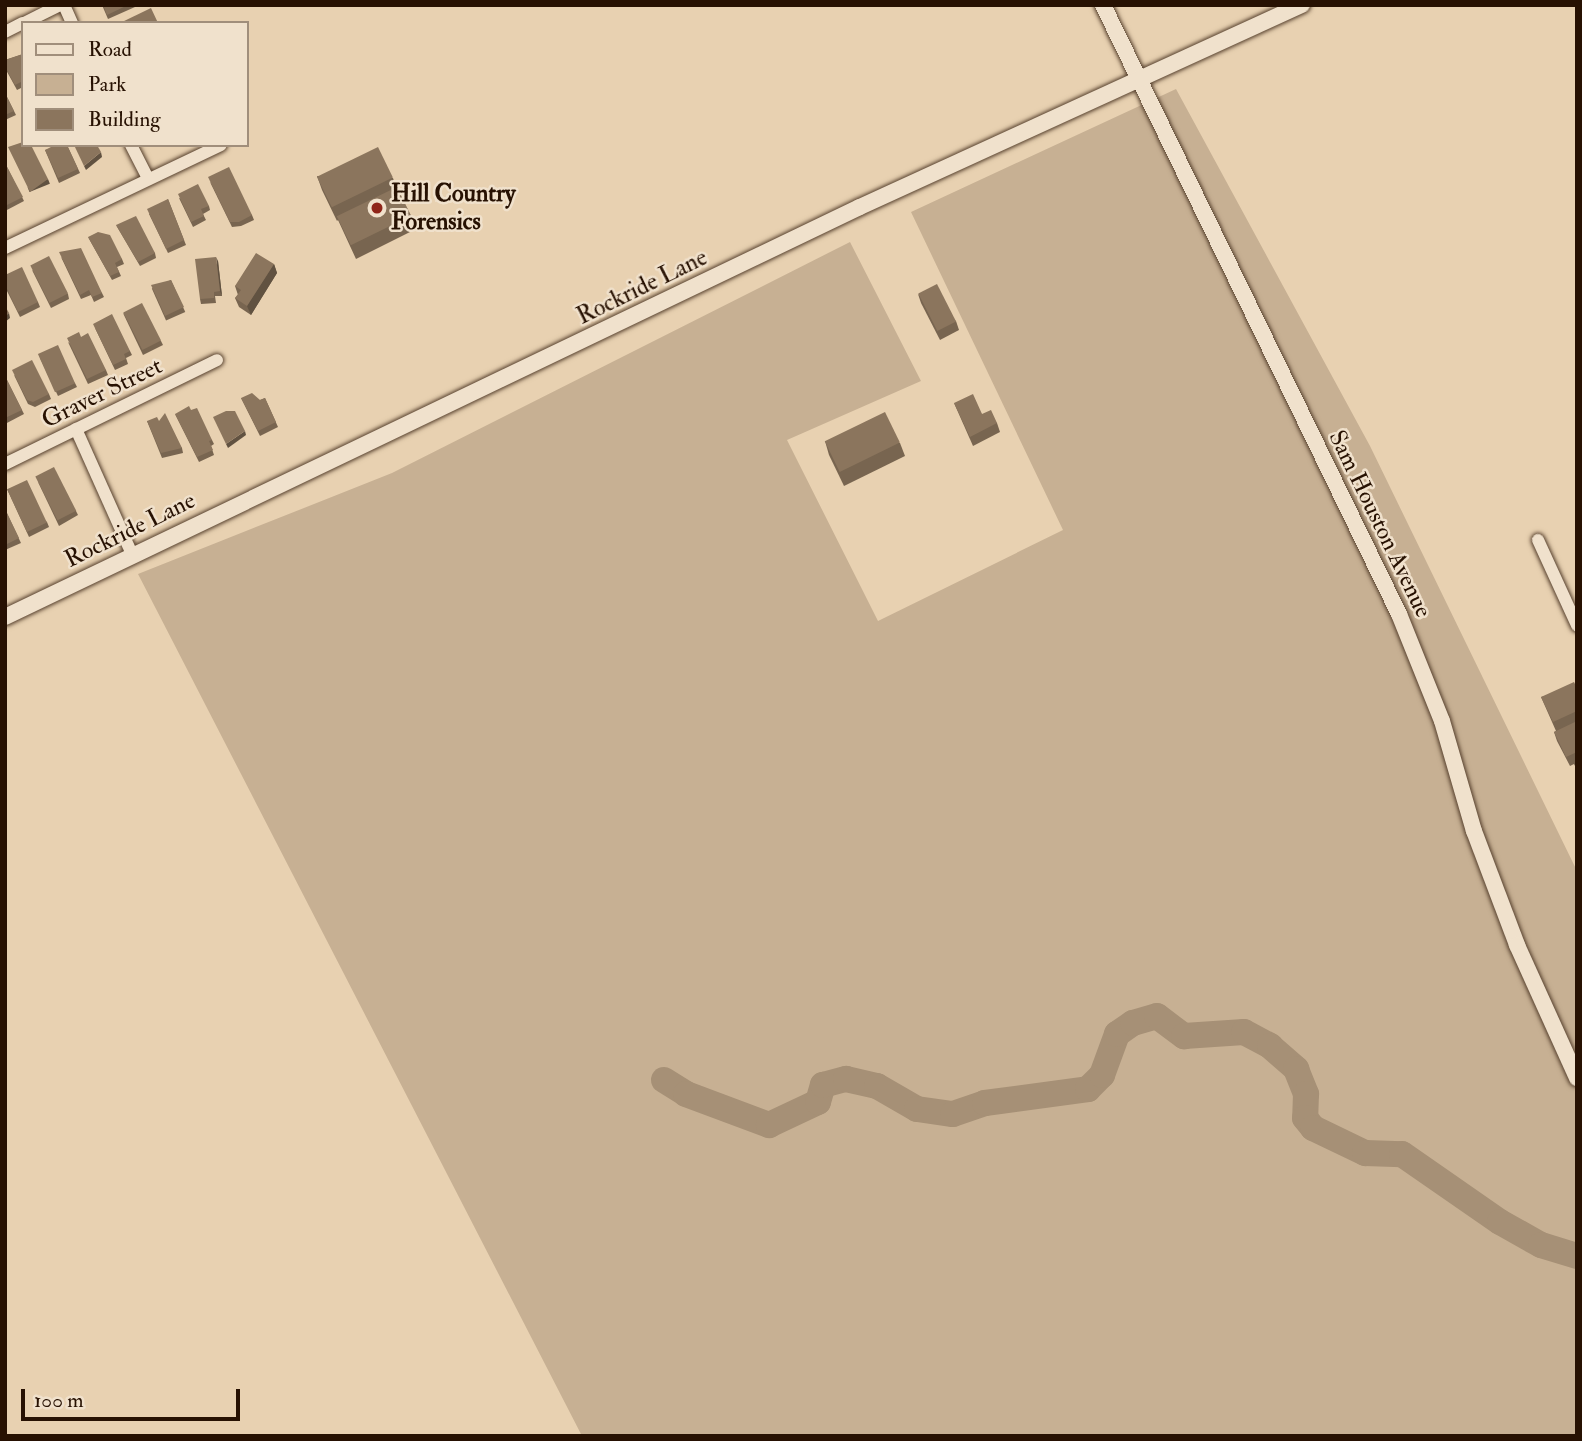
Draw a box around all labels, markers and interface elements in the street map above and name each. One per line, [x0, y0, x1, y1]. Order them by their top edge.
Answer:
legend [21, 21, 248, 147]
text: Road [88, 36, 132, 63]
text: Park [88, 71, 126, 98]
text: Building [88, 106, 161, 133]
place label: Hill Country Forensics [391, 180, 515, 236]
marker: Hill Country Forensics [369, 200, 385, 216]
street label: Rockride Lane [572, 243, 712, 331]
street label: Graver Street [37, 351, 167, 435]
street label: Sam Houston Avenue [1322, 426, 1438, 622]
street label: Rockride Lane [60, 486, 200, 574]
scale bar [24, 1374, 243, 1418]
text: 100 m [34, 1387, 84, 1414]

